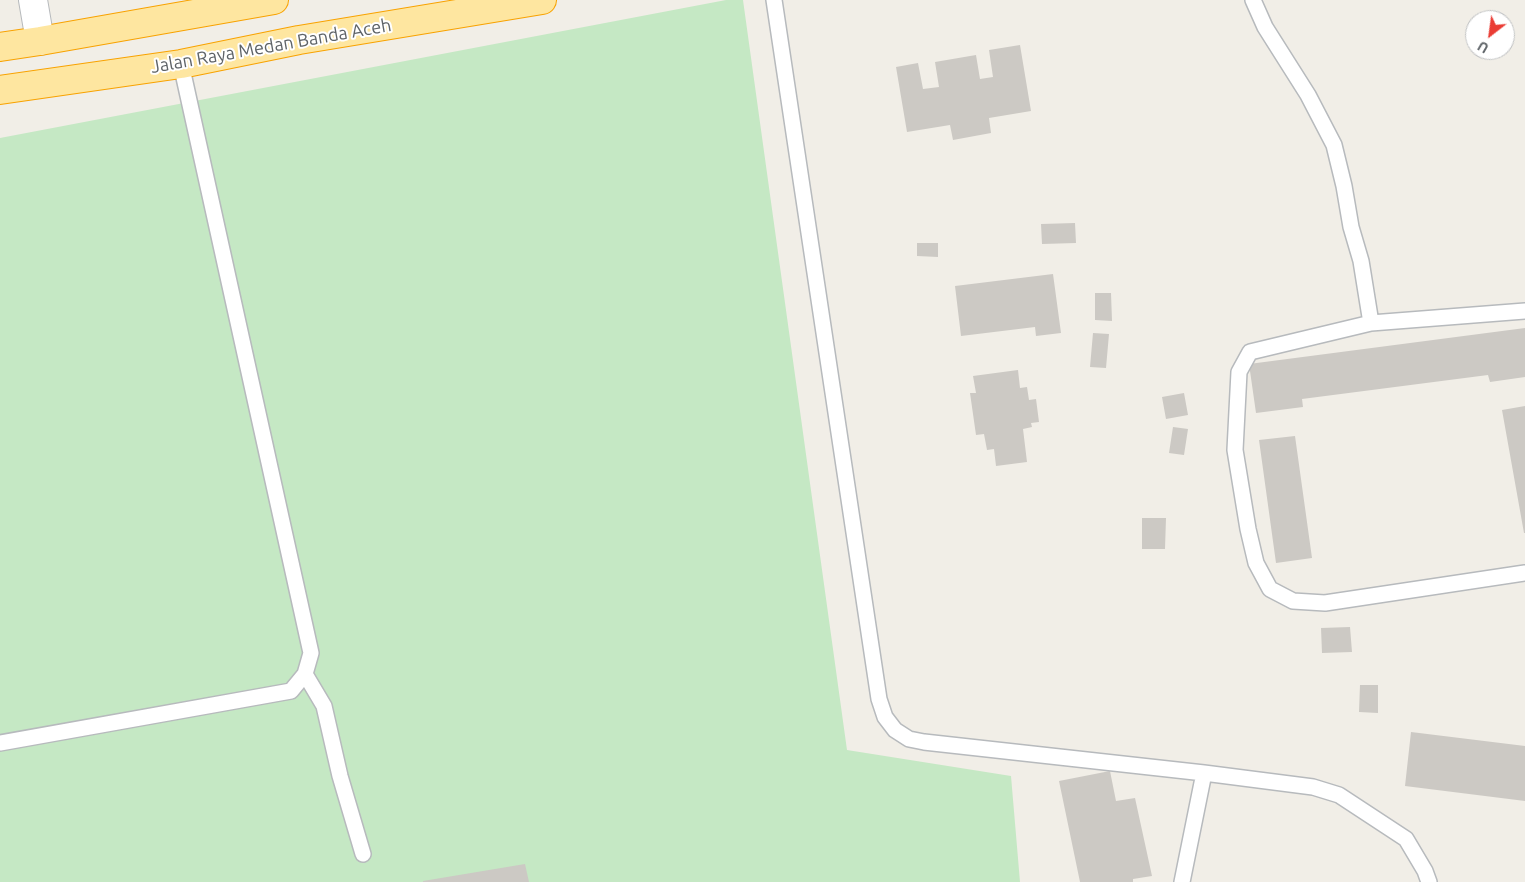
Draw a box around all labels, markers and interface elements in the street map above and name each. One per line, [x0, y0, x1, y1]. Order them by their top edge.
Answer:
north arrow [1465, 10, 1515, 60]
street label: Jalan Raya Medan Banda Aceh [149, 14, 393, 78]
text: U [1475, 38, 1491, 57]

